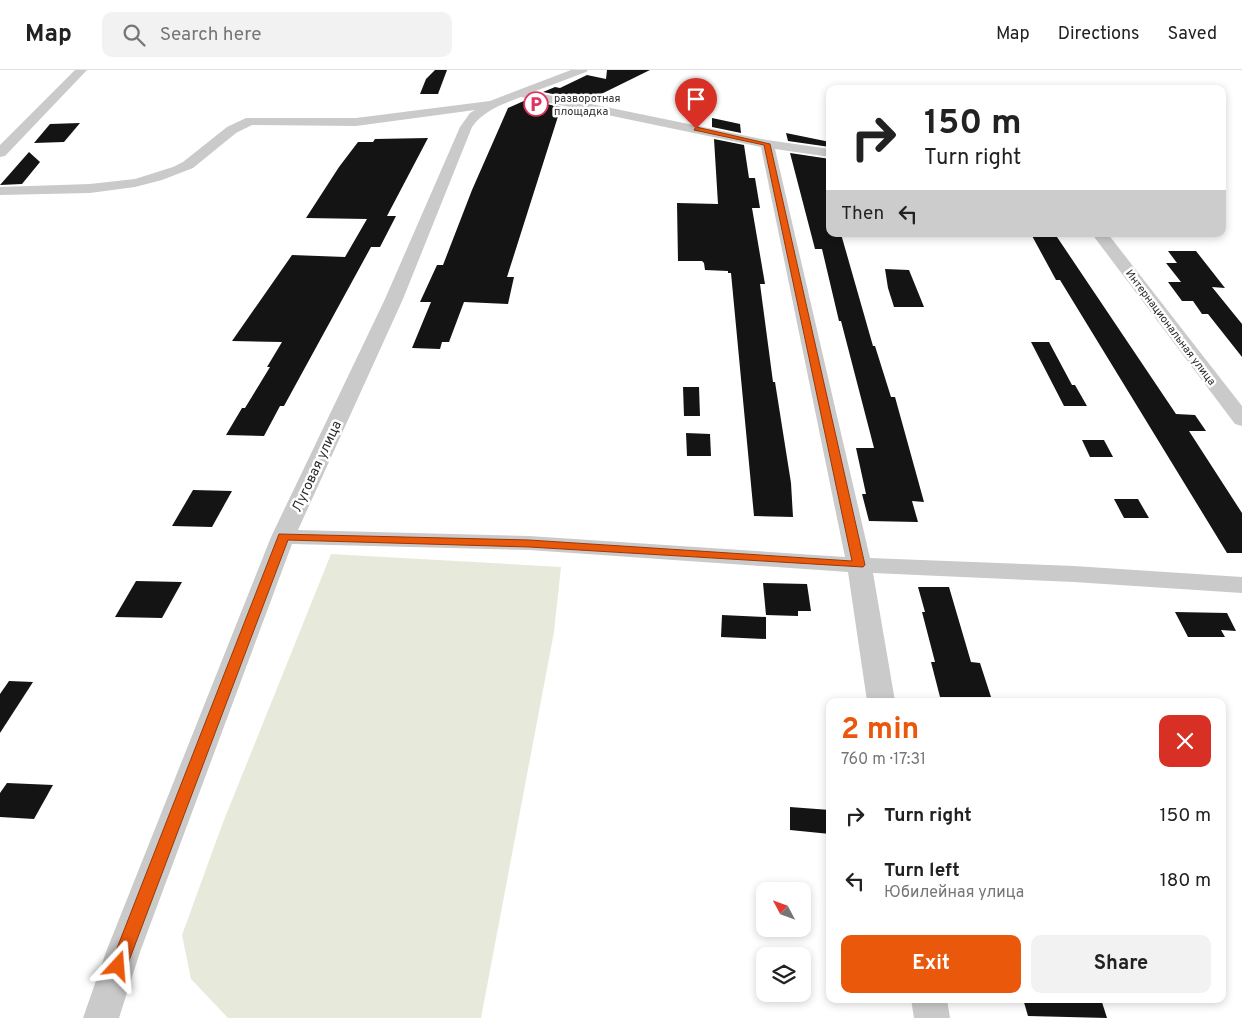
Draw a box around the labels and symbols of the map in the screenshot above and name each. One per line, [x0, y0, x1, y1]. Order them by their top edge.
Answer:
pin [675, 78, 717, 129]
parking icon: разворотная площадка [523, 91, 549, 117]
place label: разворотная площадка [554, 92, 620, 119]
street label: Интернациональная улица [1122, 267, 1218, 388]
street label: Луговая улица [289, 418, 346, 515]
north arrow [756, 882, 811, 938]
position arrow [91, 939, 143, 991]

